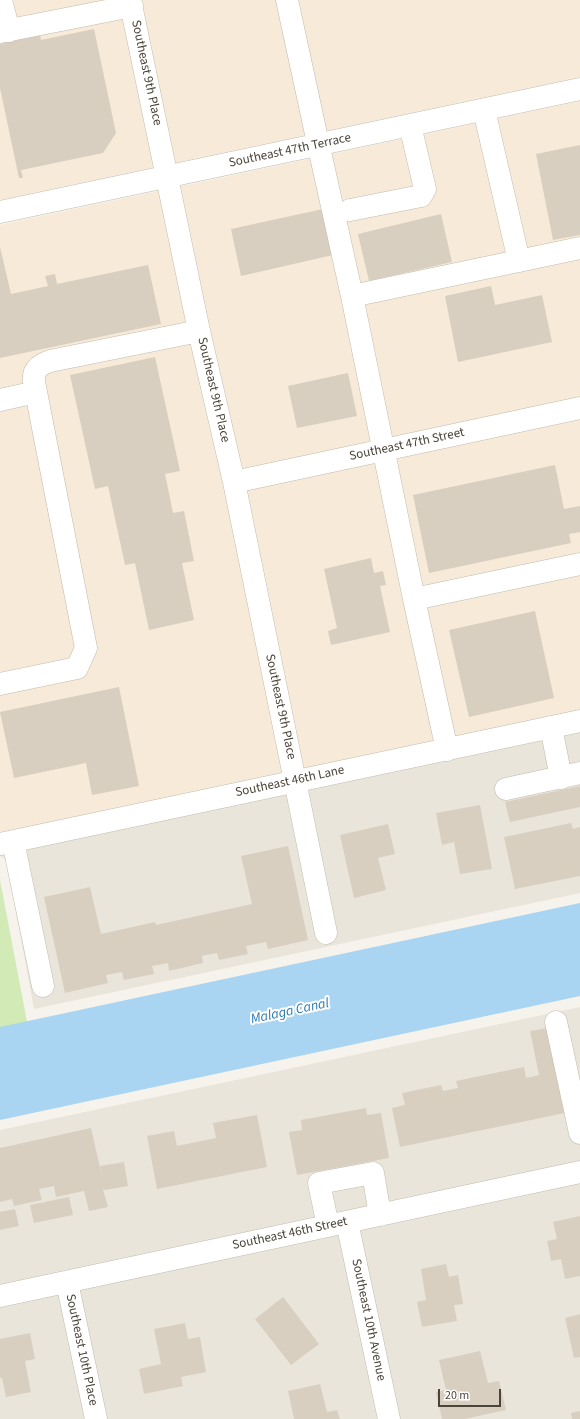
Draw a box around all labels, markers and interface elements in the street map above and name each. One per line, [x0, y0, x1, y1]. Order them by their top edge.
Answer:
street label: Southeast 9th Place [127, 19, 165, 127]
street label: Southeast 47th Terrace [228, 130, 352, 172]
street label: Southeast 9th Place [193, 336, 233, 444]
street label: Southeast 47th Street [348, 425, 466, 465]
street label: Southeast 9th Place [261, 653, 299, 761]
street label: Southeast 46th Lane [234, 763, 346, 801]
water label: Malaga Canal [249, 996, 331, 1028]
street label: Southeast 46th Street [231, 1214, 349, 1254]
street label: Southeast 10th Avenue [347, 1257, 389, 1383]
street label: Southeast 10th Place [62, 1293, 100, 1407]
scale bar [440, 1381, 503, 1407]
text: 20 m [445, 1387, 469, 1404]

